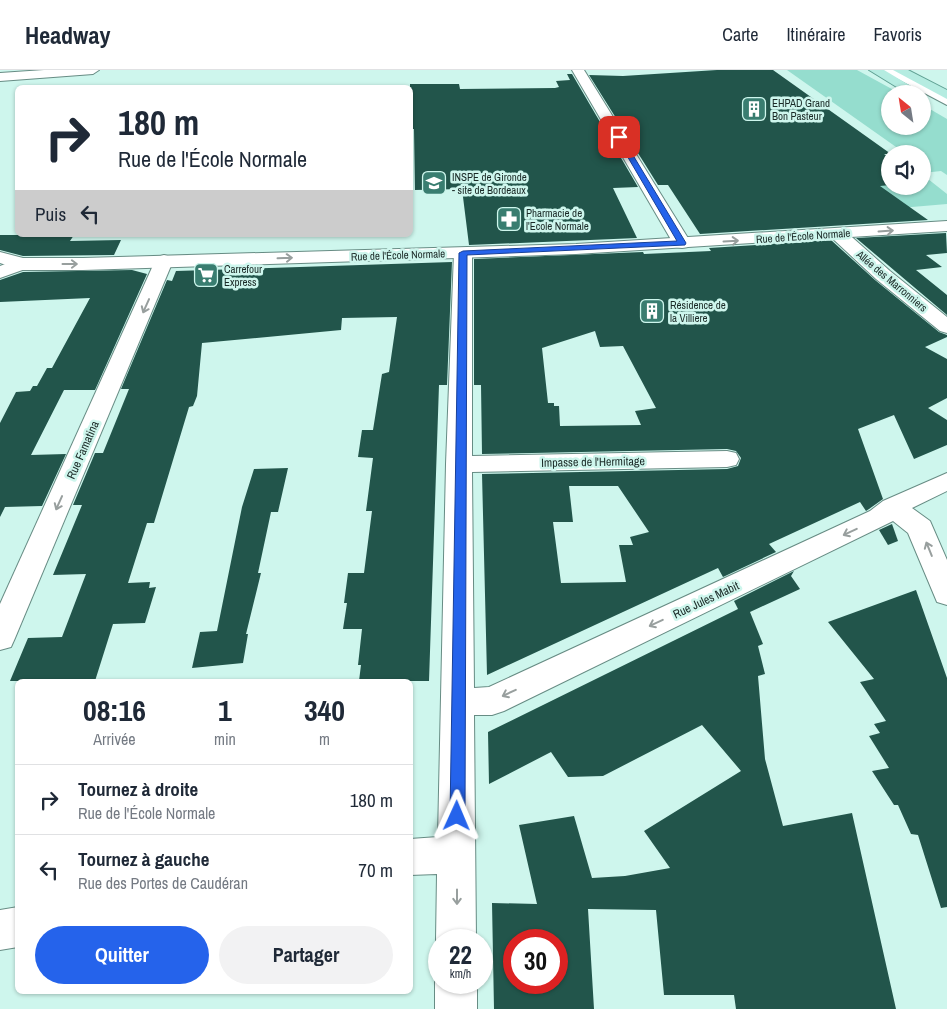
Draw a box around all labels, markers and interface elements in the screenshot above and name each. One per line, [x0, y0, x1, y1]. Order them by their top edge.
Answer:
text: Headway [25, 19, 110, 51]
text: Carte [722, 22, 758, 47]
text: Itinéraire [786, 22, 846, 47]
text: Favoris [874, 22, 922, 47]
north arrow [881, 85, 931, 135]
map controls [881, 85, 931, 195]
building icon: EHPAD Grand Bon Pasteur [741, 96, 767, 122]
place label: EHPAD Grand Bon Pasteur [772, 96, 830, 123]
text: 180 m [118, 99, 199, 146]
icon: right [35, 105, 100, 170]
pin [598, 116, 640, 158]
icon: arrive [605, 123, 633, 151]
text: Rue de l'École Normale [118, 144, 307, 174]
button: sound [881, 145, 931, 195]
school or university icon: INSPE de Gironde - site de Bordeaux [421, 170, 447, 196]
place label: INSPE de Gironde - site de Bordeaux [452, 170, 527, 197]
icon: left [76, 200, 104, 228]
text: Puis [35, 201, 66, 227]
pharmacy icon: Pharmacie de l'Ecole Normale [496, 206, 522, 232]
place label: Pharmacie de l'Ecole Normale [526, 206, 589, 233]
street label: Rue de l'École Normale [755, 226, 851, 246]
one-way arrow [878, 226, 894, 235]
one-way arrow [723, 236, 739, 245]
street label: Rue de l'École Normale [351, 246, 445, 264]
street label: Allée des Marronniers [853, 247, 931, 315]
one-way arrow [277, 253, 293, 262]
one-way arrow [62, 259, 78, 269]
supermarket icon: Carrefour Express [193, 262, 219, 288]
place label: Carrefour Express [224, 262, 262, 289]
one-way arrow [140, 298, 150, 313]
building icon: Résidence de la Villiere [639, 298, 665, 324]
place label: Résidence de la Villiere [670, 298, 726, 325]
street label: Rue Famatina [63, 418, 103, 482]
street label: Impasse de l'Hermitage [541, 453, 645, 471]
one-way arrow [54, 495, 64, 510]
one-way arrow [843, 527, 858, 537]
one-way arrow [923, 541, 932, 556]
street label: Rue Jules Mabit [670, 578, 742, 622]
one-way arrow [649, 619, 664, 629]
one-way arrow [502, 688, 517, 698]
text: 08:16 [83, 690, 146, 730]
text: 1 [218, 690, 232, 730]
text: 340 [304, 690, 345, 730]
text: Arrivée [93, 728, 136, 750]
text: min [214, 728, 236, 750]
text: m [319, 728, 330, 750]
text: Tournez à droite [78, 776, 198, 802]
icon: right [35, 786, 63, 814]
text: 180 m [350, 787, 393, 813]
position arrow [430, 789, 482, 841]
text: Rue de l'École Normale [78, 802, 215, 824]
text: Tournez à gauche [78, 846, 209, 872]
icon: left [35, 856, 63, 884]
text: 70 m [358, 857, 393, 883]
text: Rue des Portes de Caudéran [78, 872, 248, 894]
one-way arrow [452, 888, 462, 905]
button: Quitter [35, 926, 209, 984]
button: Partager [219, 926, 393, 984]
speed limit sign: 30 [503, 929, 568, 994]
text: 22 [449, 938, 472, 972]
text: km/h [450, 966, 471, 982]

